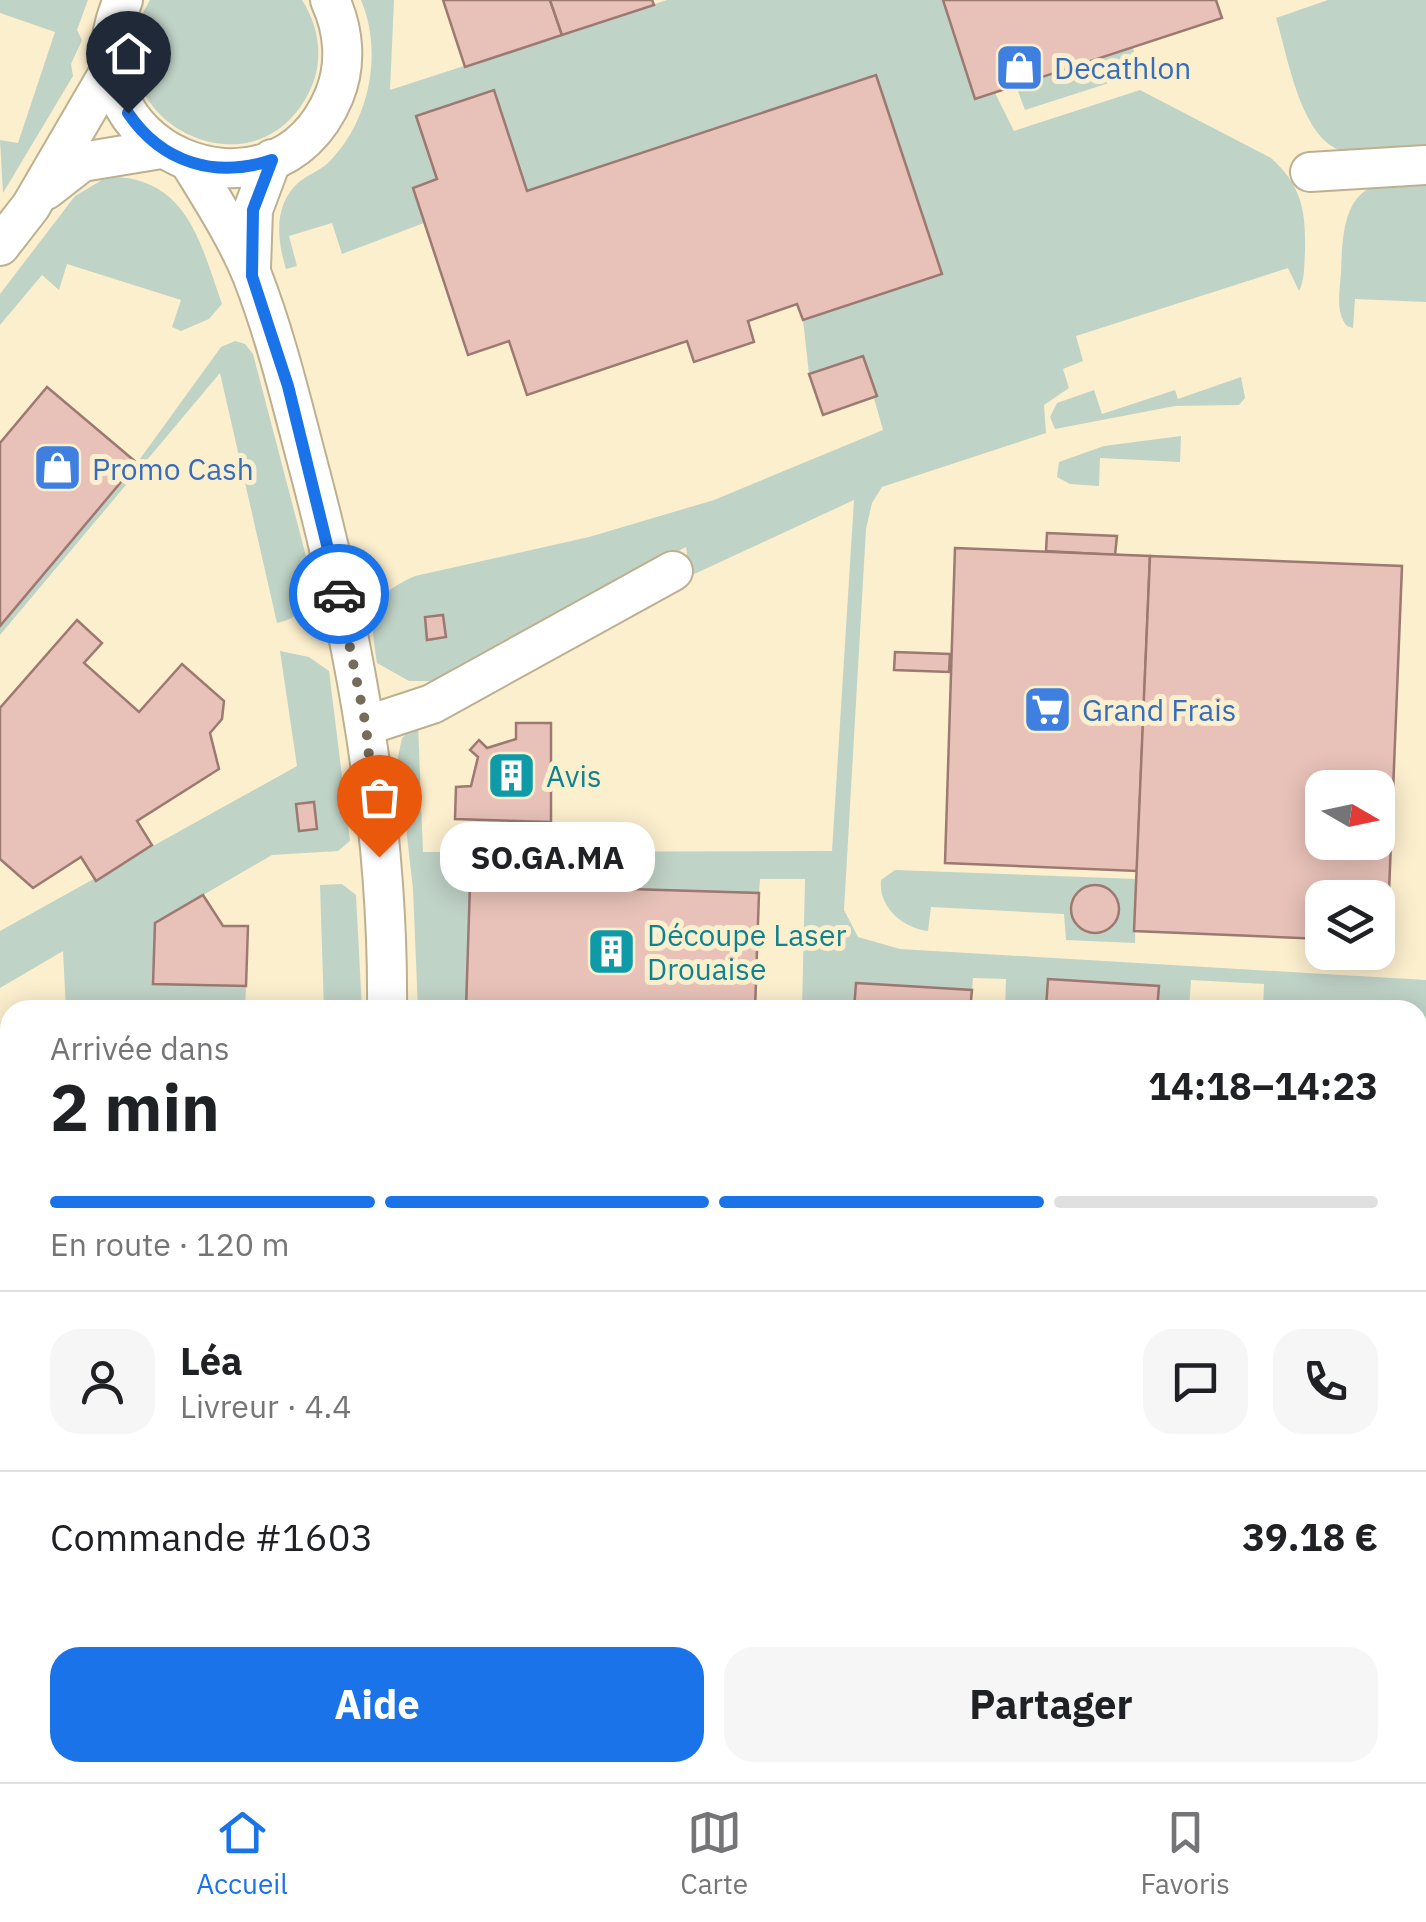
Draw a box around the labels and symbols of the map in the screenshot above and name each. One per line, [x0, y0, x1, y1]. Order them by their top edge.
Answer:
pin [86, 11, 171, 114]
shop icon: Decathlon [993, 41, 1045, 93]
place label: Decathlon [1054, 48, 1191, 87]
shop icon: Promo Cash [31, 442, 83, 494]
place label: Promo Cash [92, 449, 254, 488]
courier [289, 544, 389, 644]
supermarket icon: Grand Frais [1021, 683, 1073, 735]
place label: Grand Frais [1082, 690, 1236, 729]
building icon: Avis [485, 749, 537, 801]
pin [337, 755, 422, 858]
place label: Avis [546, 756, 602, 795]
north arrow [1305, 770, 1395, 860]
callout: SO.GA.MA [439, 822, 654, 892]
place label: Découpe Laser Drouaise [647, 915, 846, 988]
building icon: Découpe Laser Drouaise [586, 925, 638, 977]

